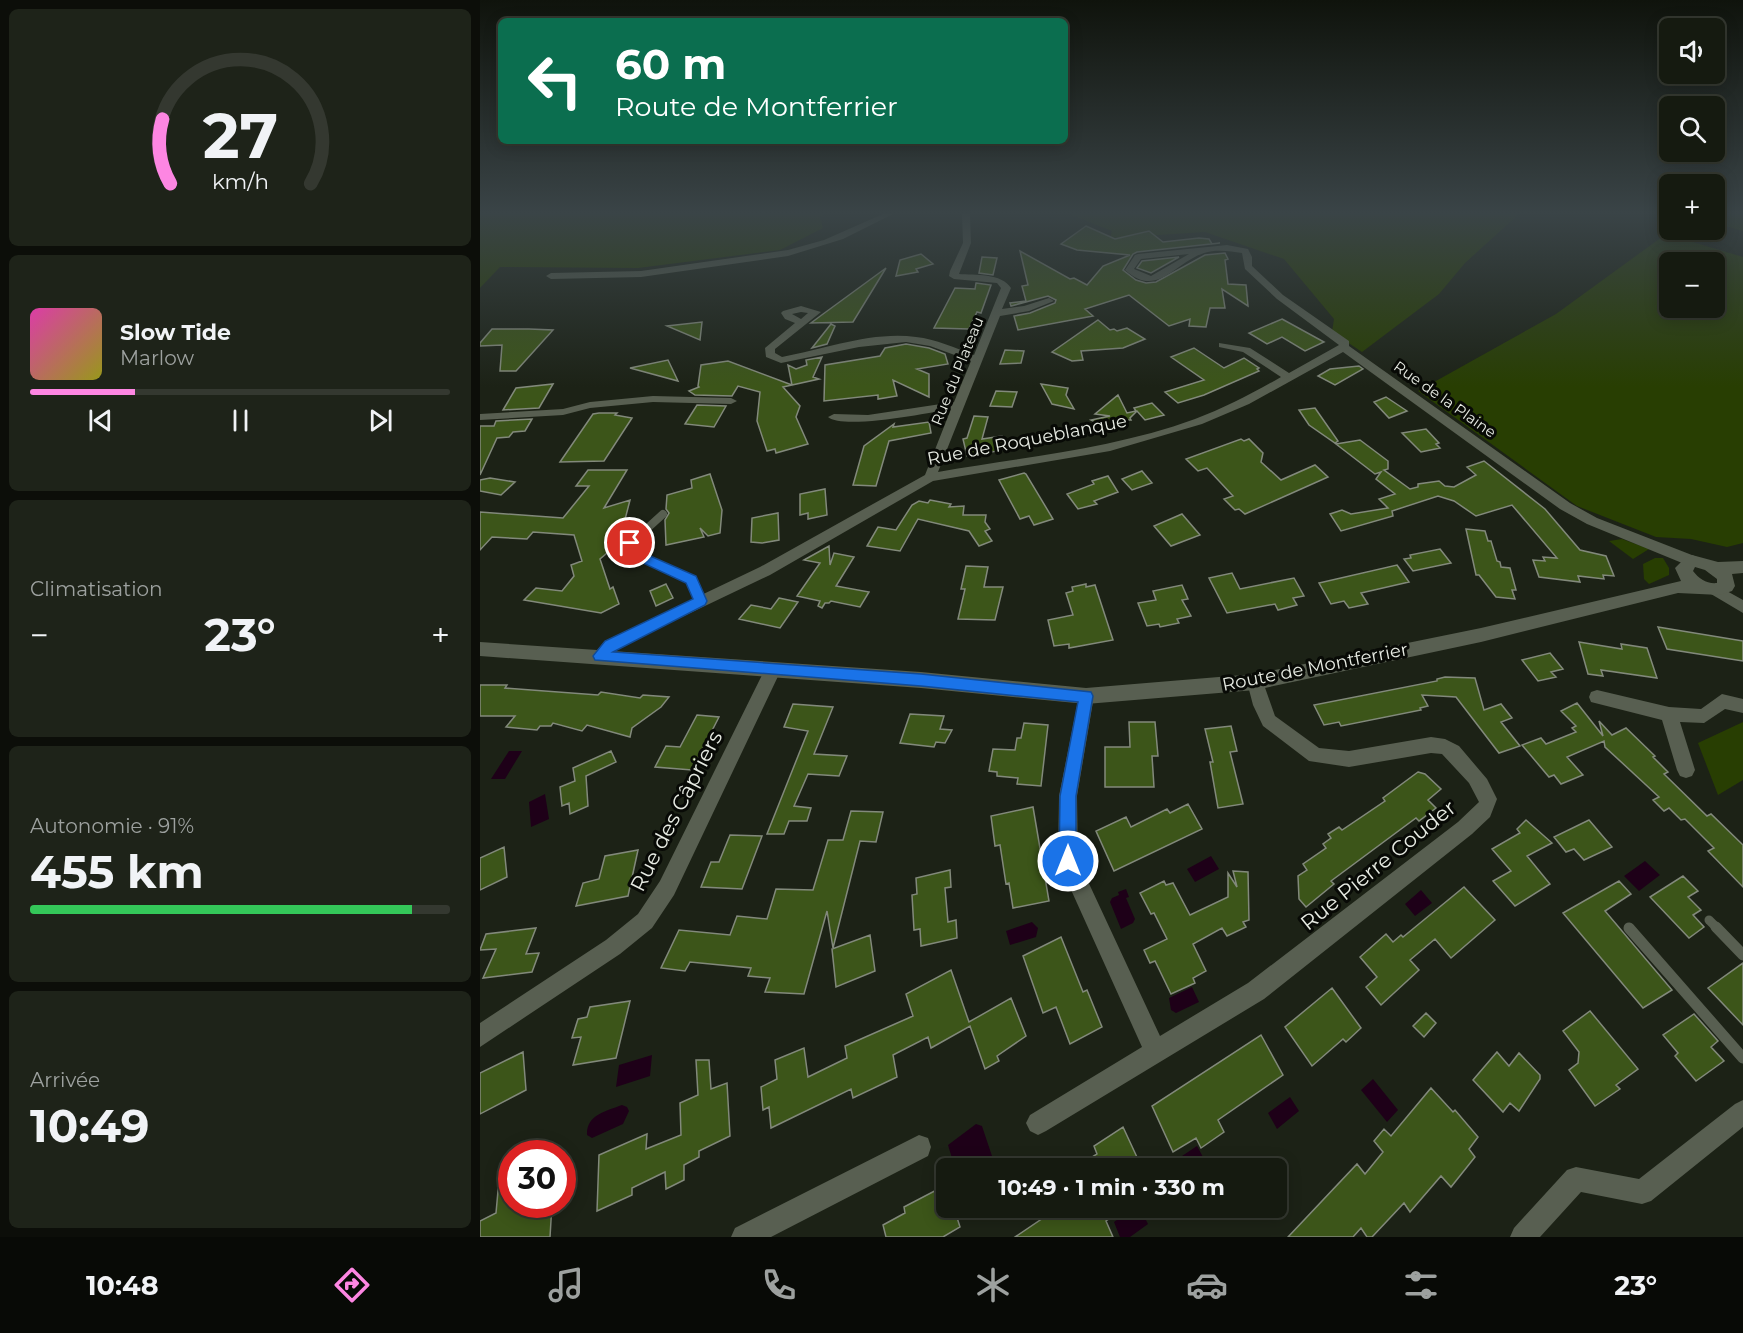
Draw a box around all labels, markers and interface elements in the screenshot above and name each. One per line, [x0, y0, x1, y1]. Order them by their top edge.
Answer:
map controls [1659, 18, 1725, 318]
button: sound [1659, 18, 1725, 84]
text: 60 m [615, 38, 726, 90]
icon: left [516, 42, 594, 120]
text: Route de Montferrier [615, 90, 898, 123]
button: search [1659, 96, 1725, 162]
text: 27 [202, 98, 278, 174]
text: km/h [211, 169, 269, 195]
button: + [1659, 174, 1725, 240]
button: − [1659, 252, 1725, 318]
street label: Rue du Plateau [927, 314, 987, 428]
text: Slow Tide [120, 319, 231, 346]
text: Marlow [120, 346, 194, 370]
street label: Rue de la Plaine [1390, 357, 1500, 441]
icon: previous [84, 404, 117, 437]
icon: pause [224, 404, 257, 437]
icon: next [364, 404, 397, 437]
street label: Rue de Roqueblanque [925, 410, 1129, 470]
pin [604, 517, 655, 568]
icon: arrive [613, 526, 646, 559]
text: Climatisation [30, 577, 163, 601]
text: 23° [204, 607, 276, 662]
text: − [30, 615, 49, 655]
text: + [431, 615, 450, 655]
street label: Route de Montferrier [1220, 638, 1410, 696]
street label: Rue des Câpriers [625, 727, 727, 895]
street label: Rue Pierre Couder [1295, 795, 1461, 935]
text: Autonomie · 91% [30, 814, 194, 838]
position arrow [1036, 829, 1100, 893]
text: 455 km [30, 844, 204, 899]
text: Arrivée [30, 1068, 100, 1092]
text: 10:49 [30, 1098, 150, 1153]
speed limit sign: 30 [498, 1140, 576, 1218]
text: 10:49 · 1 min · 330 m [998, 1174, 1225, 1201]
icon: directions [331, 1264, 373, 1306]
icon: music [545, 1264, 587, 1306]
icon: phone [758, 1264, 800, 1306]
icon: climate [972, 1264, 1014, 1306]
icon: car [1186, 1264, 1228, 1306]
icon: filters [1400, 1264, 1442, 1306]
text: 10:48 [86, 1269, 159, 1302]
text: 23° [1614, 1269, 1657, 1302]

